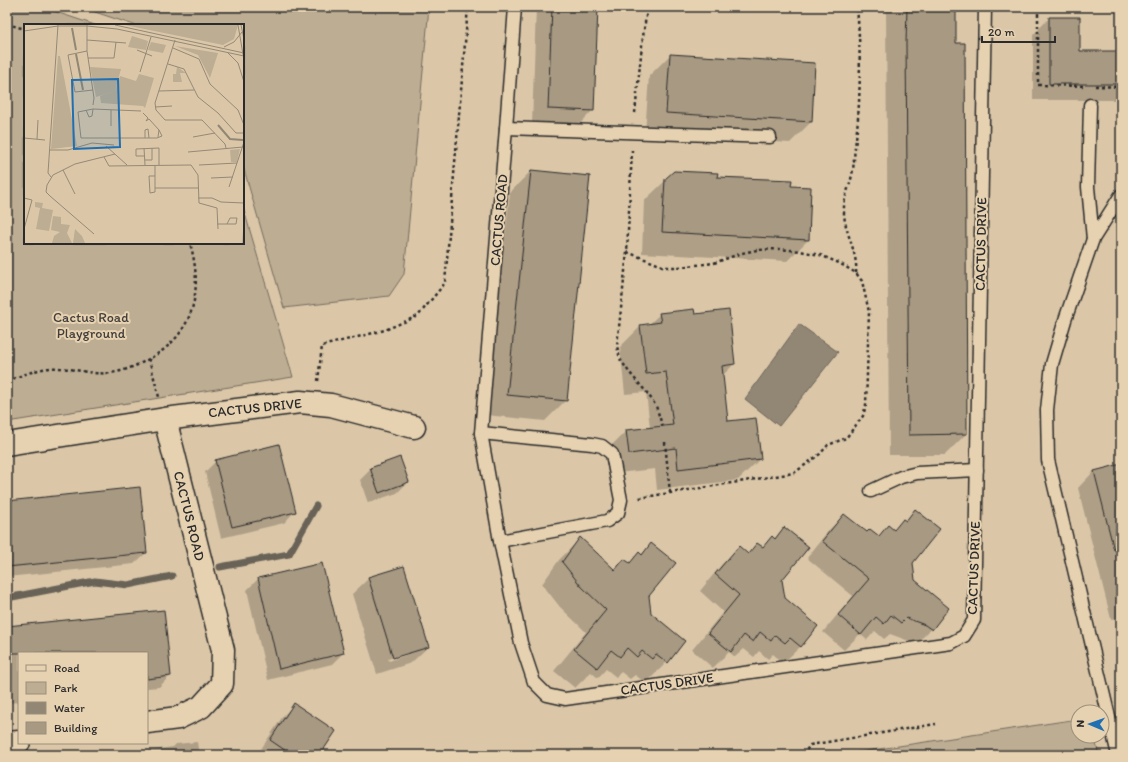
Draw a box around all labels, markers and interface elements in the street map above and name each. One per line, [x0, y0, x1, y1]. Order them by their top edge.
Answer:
scale bar [982, 18, 1055, 44]
inset map [24, 24, 244, 244]
text: 20 m [988, 25, 1015, 39]
street label: CACTUS ROAD [487, 173, 511, 267]
street label: CACTUS DRIVE [972, 197, 990, 291]
park label: Cactus Road Playground [53, 309, 129, 342]
street label: CACTUS DRIVE [207, 395, 303, 421]
street label: CACTUS ROAD [170, 469, 208, 563]
street label: CACTUS DRIVE [964, 521, 984, 615]
legend [18, 652, 148, 744]
text: Road [54, 661, 80, 675]
street label: CACTUS DRIVE [619, 669, 715, 699]
text: Park [54, 681, 78, 695]
text: Water [54, 701, 85, 715]
north arrow [1070, 704, 1110, 744]
text: N [1074, 720, 1087, 728]
text: Building [54, 721, 98, 735]

